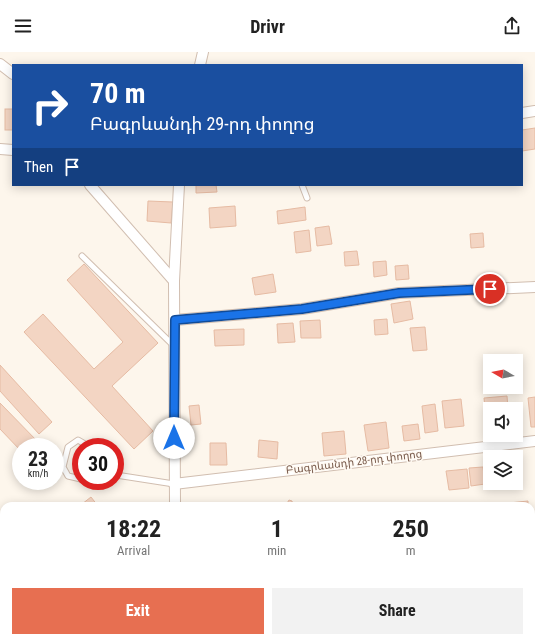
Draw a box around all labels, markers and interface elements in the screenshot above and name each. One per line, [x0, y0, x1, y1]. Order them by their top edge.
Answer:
icon: menu [12, 15, 34, 37]
icon: share [501, 15, 523, 37]
text: Drivr [250, 16, 285, 37]
text: 70 m [90, 77, 146, 110]
icon: right [24, 80, 76, 132]
text: Բագրևանդի 29-րդ փողոց [90, 113, 314, 134]
icon: arrive [61, 156, 83, 178]
text: Then [24, 158, 53, 176]
pin [473, 272, 507, 306]
icon: arrive [479, 278, 501, 300]
north arrow [483, 354, 523, 394]
map controls [483, 354, 523, 490]
button: sound [483, 402, 523, 442]
position arrow [153, 417, 195, 459]
speed limit sign: 30 [72, 438, 124, 490]
text: 23 [28, 447, 48, 471]
street label: Բագրևանդի 28-րդ փողոց [285, 447, 423, 477]
button: layers [483, 450, 523, 490]
text: km/h [28, 468, 48, 479]
text: 18:22 [106, 515, 161, 543]
text: 1 [271, 515, 283, 543]
text: 250 [392, 515, 429, 543]
text: Arrival [117, 543, 150, 558]
text: min [267, 543, 286, 558]
text: m [406, 543, 416, 558]
button: Exit [12, 588, 264, 634]
button: Share [272, 588, 523, 634]

